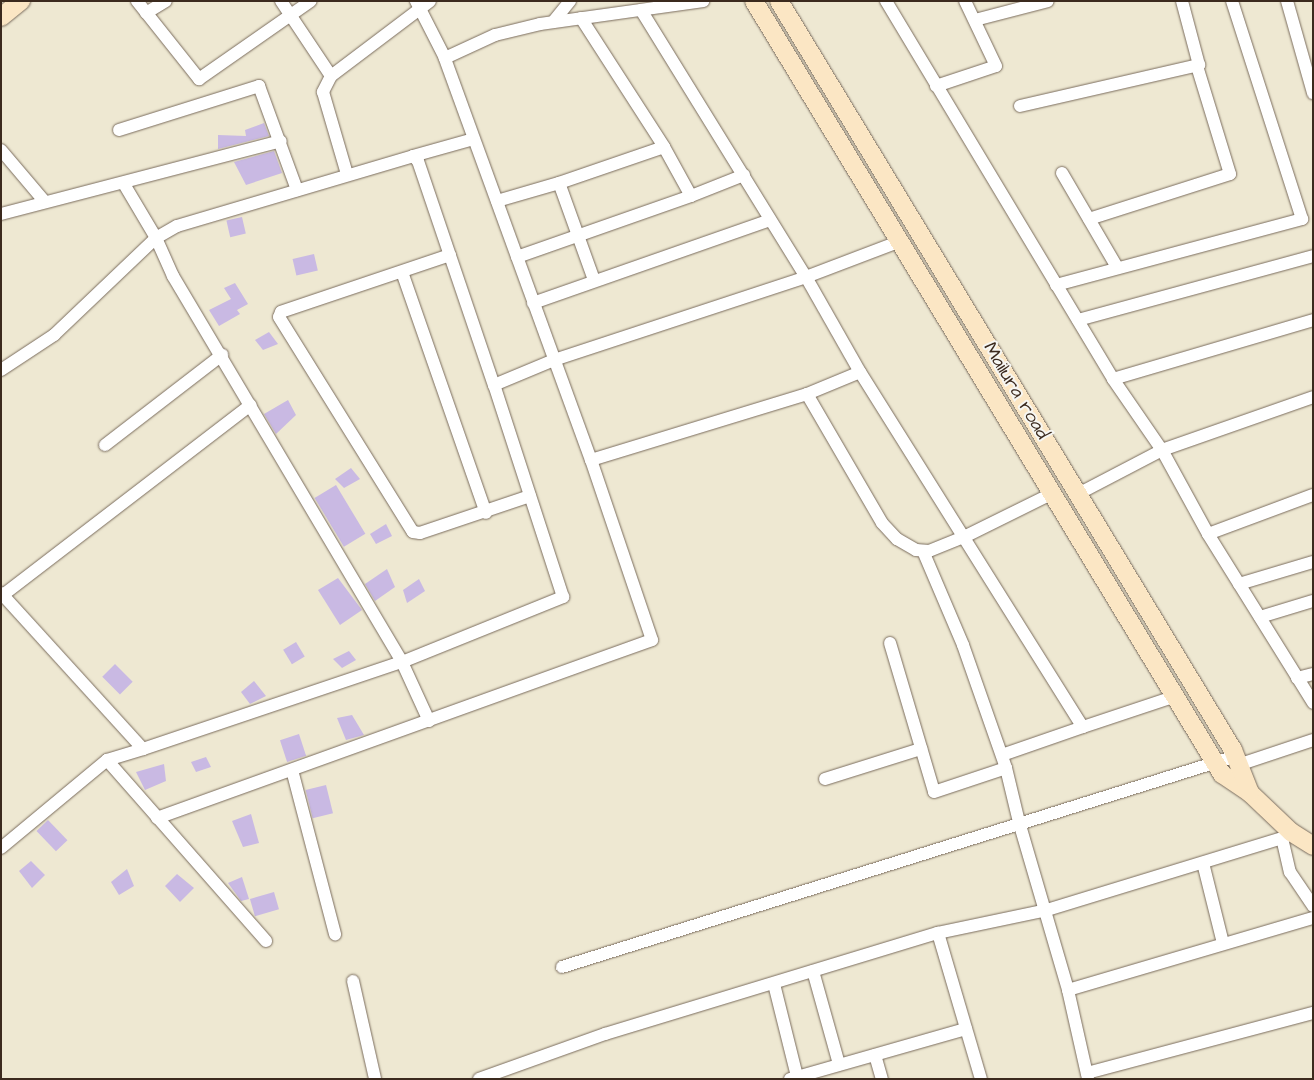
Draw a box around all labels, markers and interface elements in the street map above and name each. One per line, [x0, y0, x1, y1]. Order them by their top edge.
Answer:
street label: Mailura road [978, 338, 1054, 444]

